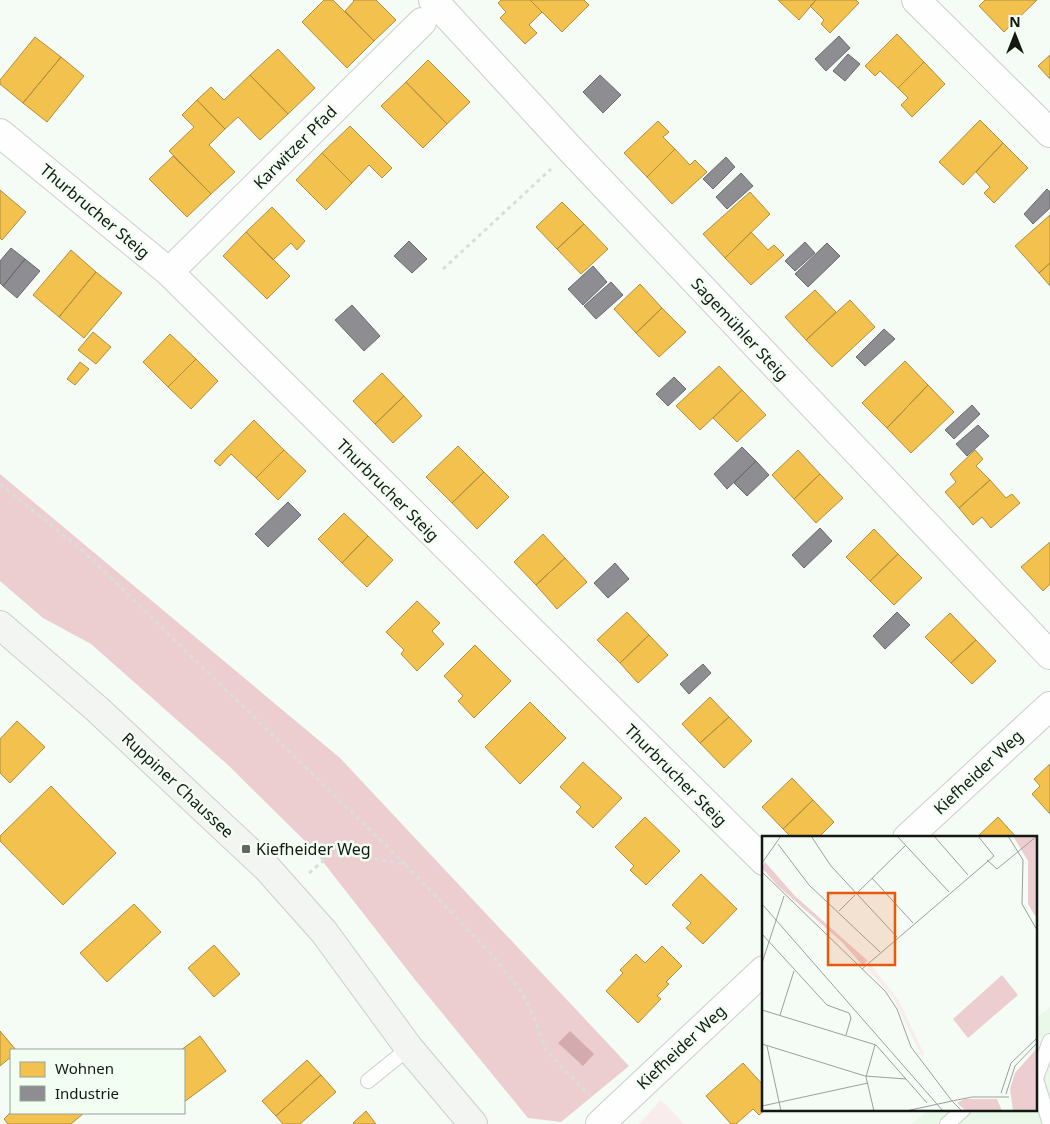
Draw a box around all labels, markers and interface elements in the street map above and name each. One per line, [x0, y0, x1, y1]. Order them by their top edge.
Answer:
north arrow [990, 10, 1040, 60]
text: N [1009, 12, 1021, 31]
street label: Karwitzer Pfad [249, 101, 341, 193]
street label: Thurbrucher Steig [36, 159, 154, 263]
street label: Sagemühler Steig [687, 273, 793, 385]
street label: Thurbrucher Steig [332, 434, 444, 546]
street label: Thurbrucher Steig [620, 719, 732, 831]
street label: Kiefheider Weg [929, 725, 1027, 819]
street label: Ruppiner Chaussee [117, 727, 239, 843]
inset map [762, 836, 1038, 1112]
place label: Kiefheider Weg [256, 838, 371, 860]
marker: Kiefheider Weg [240, 843, 252, 855]
street label: Kiefheider Weg [632, 1000, 730, 1094]
legend [10, 1049, 185, 1114]
text: Wohnen [55, 1058, 114, 1078]
text: Industrie [55, 1083, 119, 1103]

